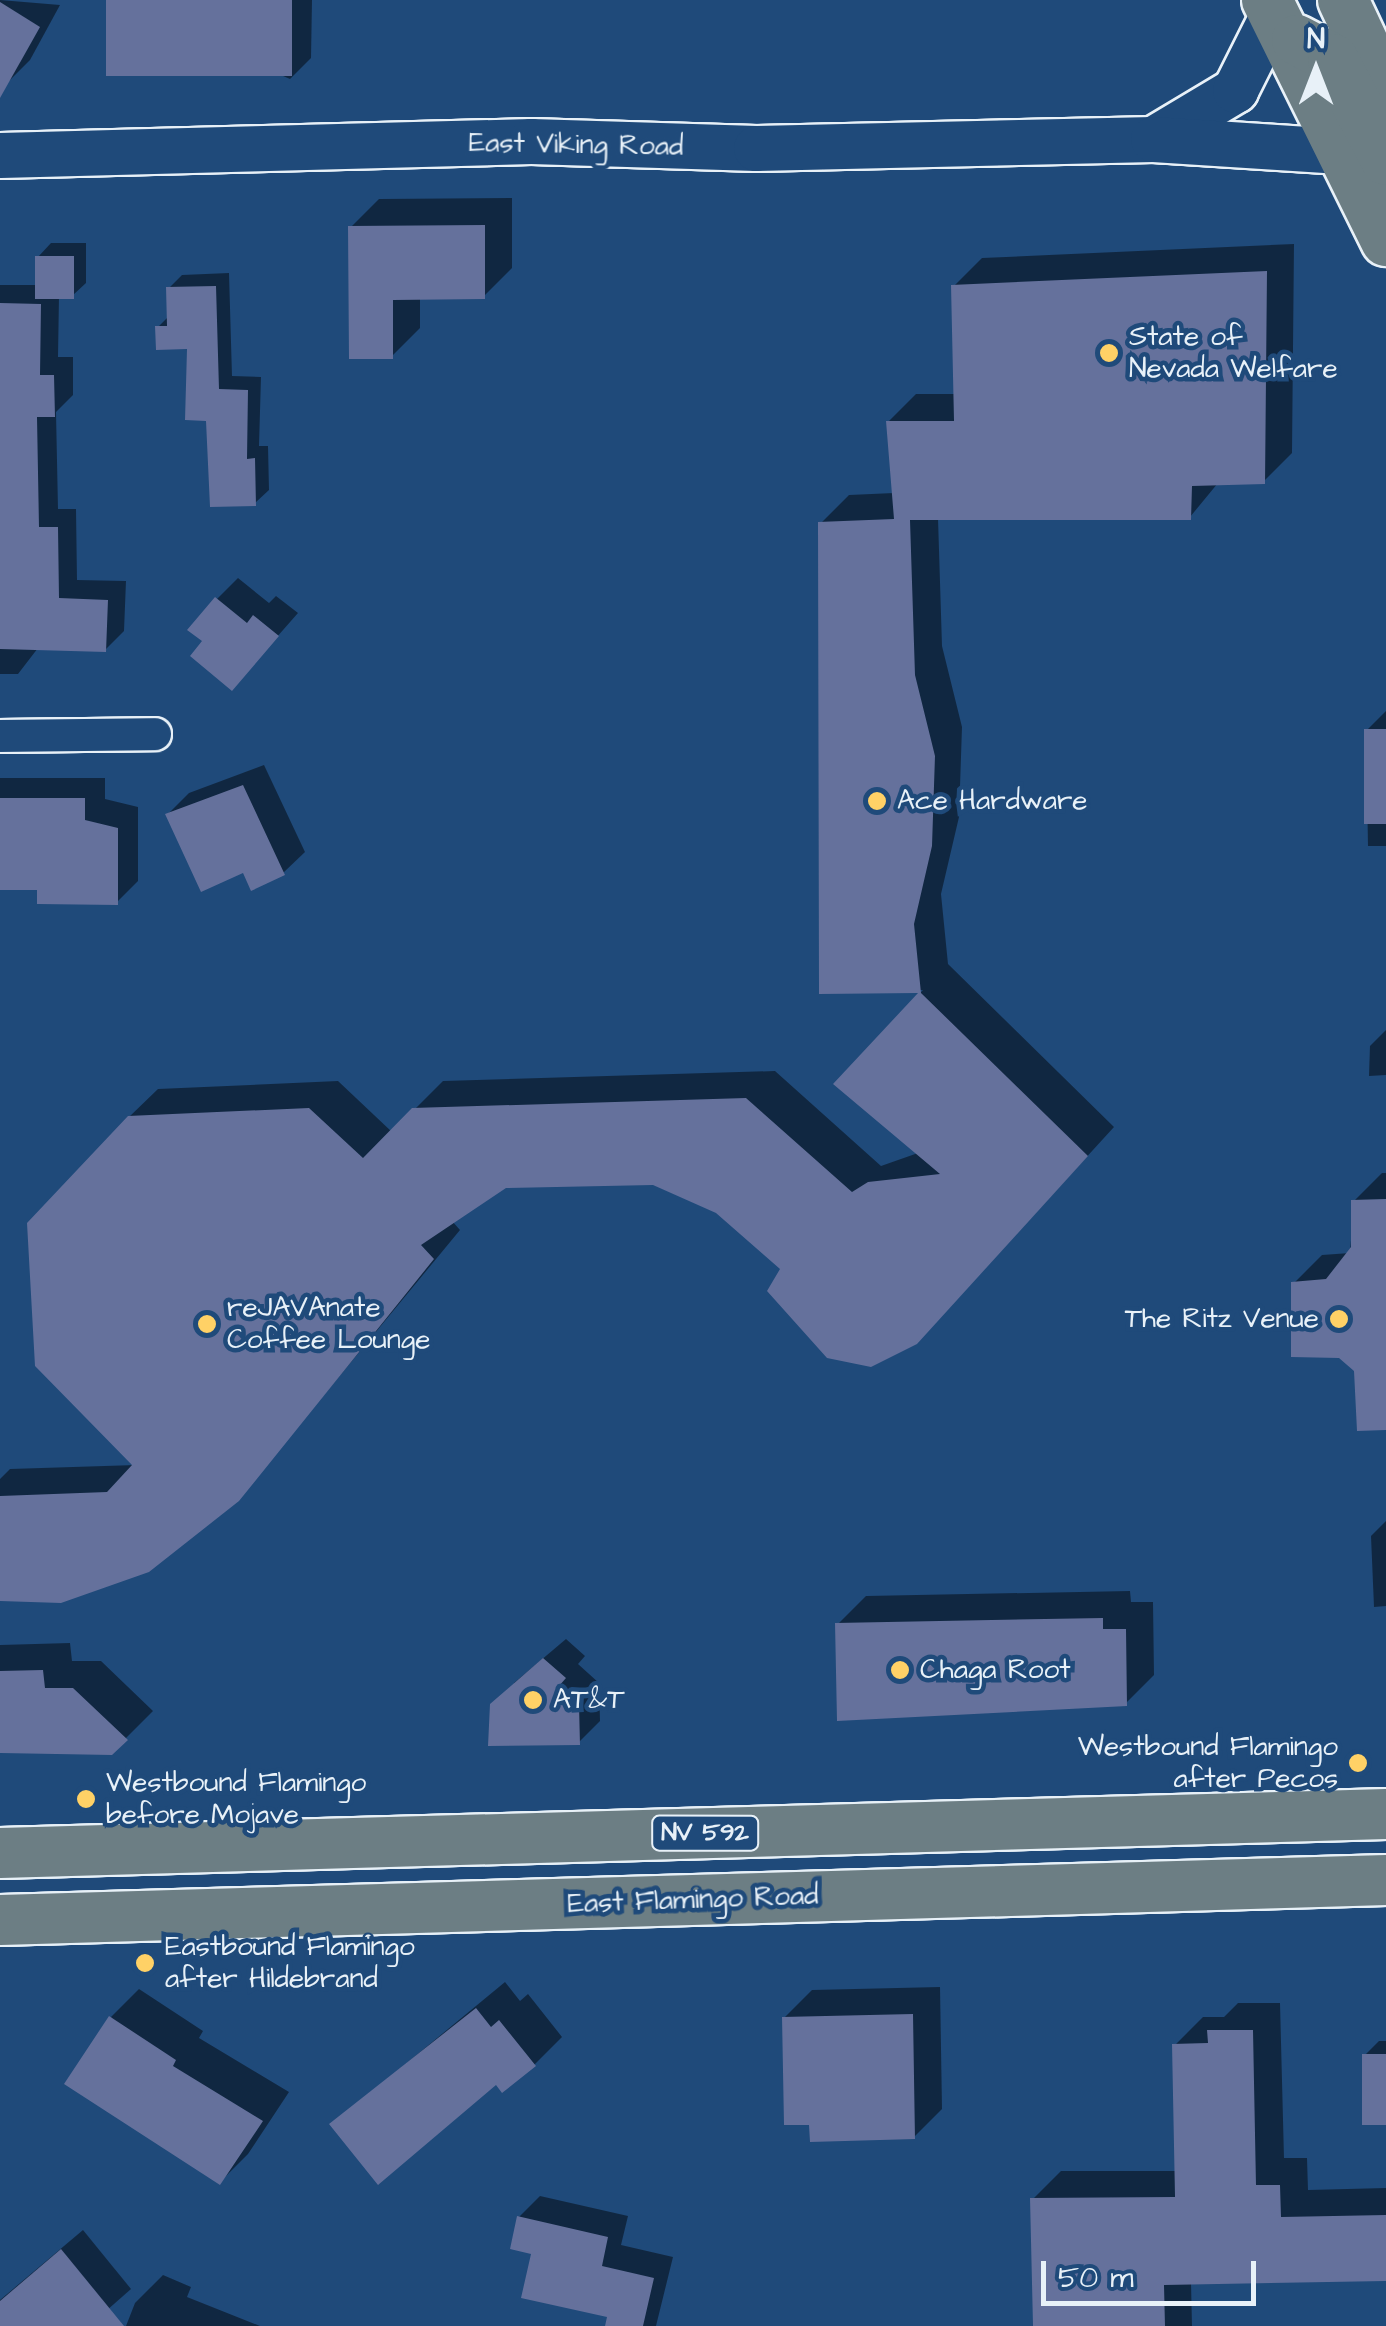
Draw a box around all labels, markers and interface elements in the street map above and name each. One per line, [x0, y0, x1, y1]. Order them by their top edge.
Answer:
north arrow [1266, 20, 1366, 120]
text: N [1307, 20, 1325, 59]
street label: East Viking Road [468, 126, 684, 164]
place label: State of Nevada Welfare [1129, 320, 1338, 386]
marker: State of Nevada Welfare [1098, 342, 1120, 364]
place label: Ace Hardware [897, 784, 1088, 818]
marker: Ace Hardware [866, 790, 888, 812]
place label: reJAVAnate Coffee Lounge [227, 1291, 430, 1357]
place label: The Ritz Venue [1125, 1302, 1319, 1336]
marker: The Ritz Venue [1328, 1308, 1350, 1330]
marker: reJAVAnate Coffee Lounge [196, 1313, 218, 1335]
place label: Chaga Root [920, 1653, 1071, 1687]
marker: Chaga Root [889, 1659, 911, 1681]
place label: AT&T [553, 1683, 625, 1717]
marker: AT&T [522, 1689, 544, 1711]
place label: Westbound Flamingo after Pecos [1078, 1730, 1338, 1796]
marker: Westbound Flamingo after Pecos [1347, 1752, 1369, 1774]
place label: Westbound Flamingo before Mojave [106, 1766, 366, 1832]
marker: Westbound Flamingo before Mojave [75, 1788, 97, 1810]
road number: NV 592 [650, 1813, 760, 1853]
street label: East Flamingo Road [567, 1879, 819, 1921]
place label: Eastbound Flamingo after Hildebrand [165, 1930, 415, 1996]
marker: Eastbound Flamingo after Hildebrand [134, 1952, 156, 1974]
scale bar [1046, 2241, 1261, 2303]
text: 50 m [1058, 2257, 1134, 2299]

